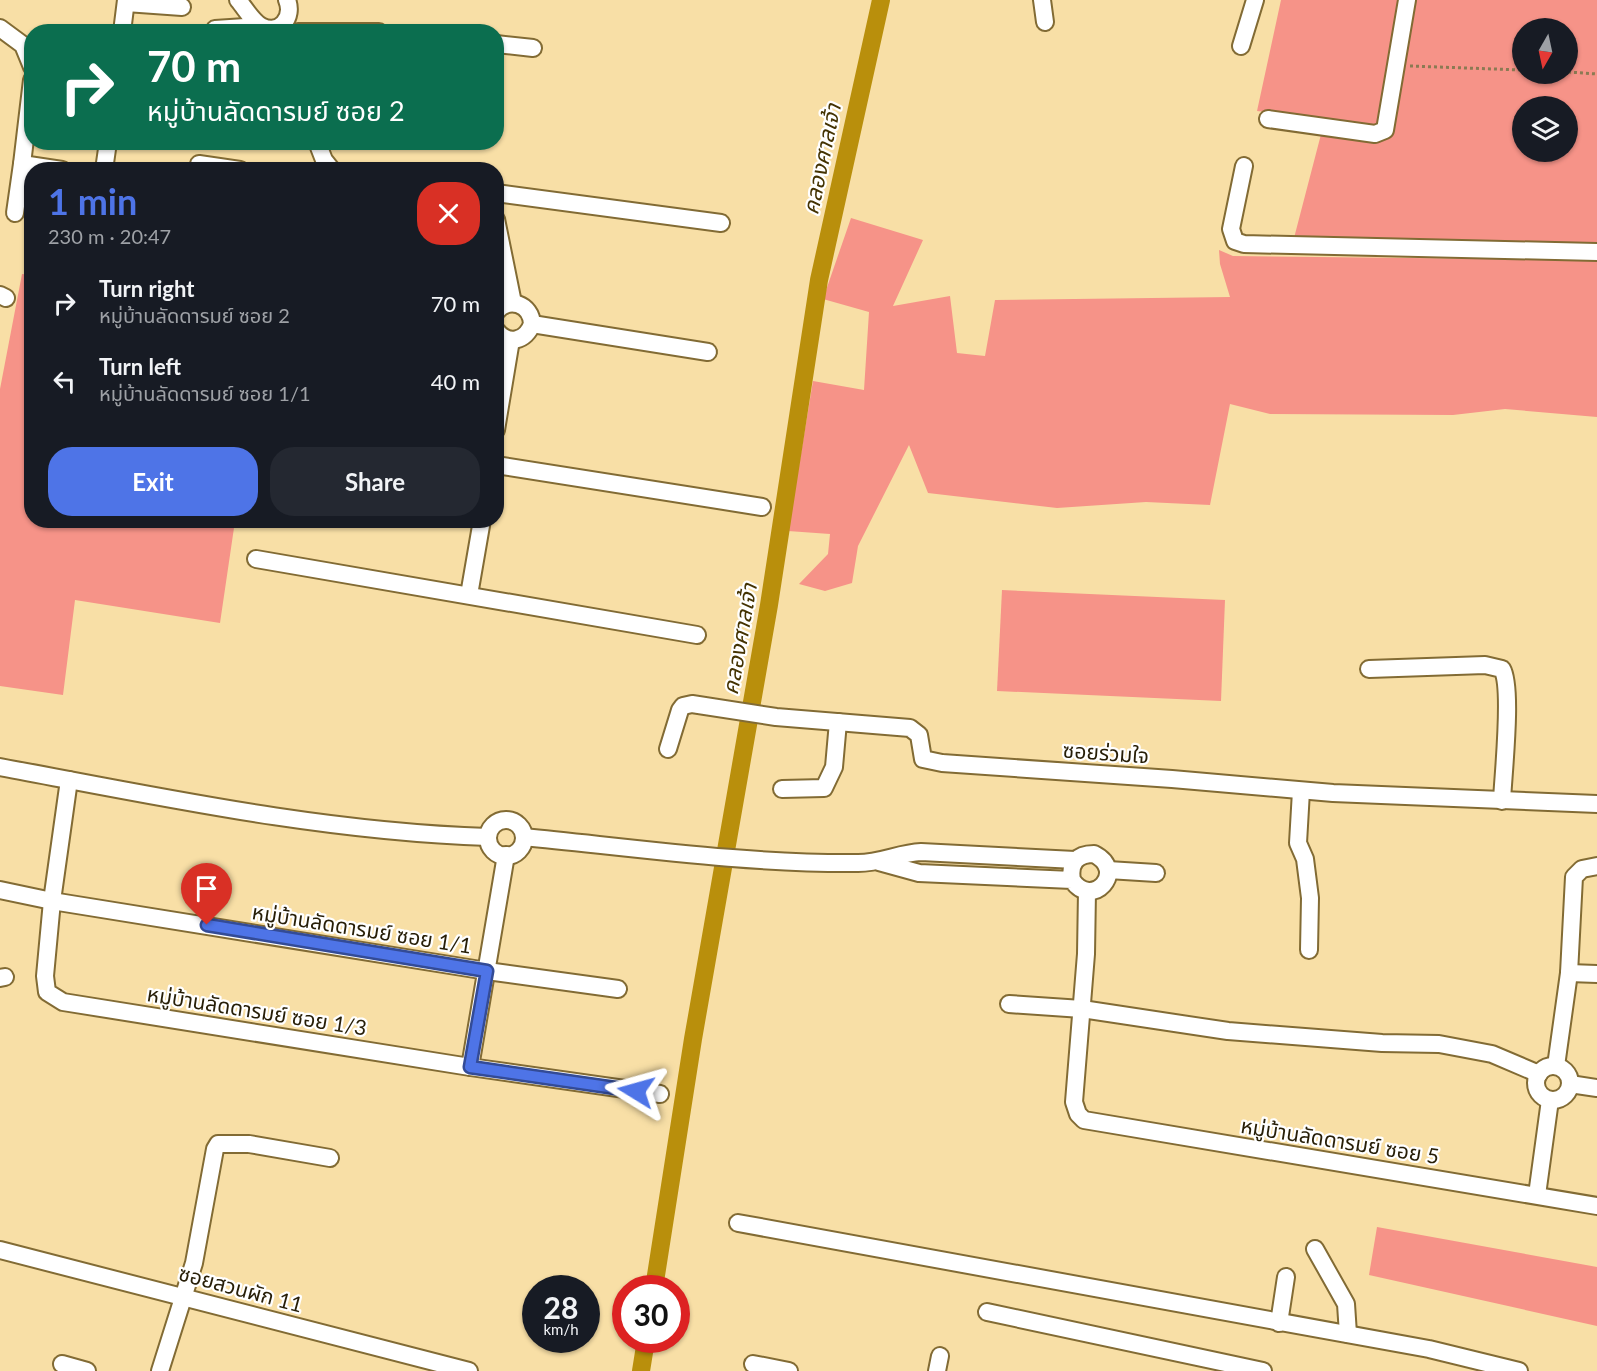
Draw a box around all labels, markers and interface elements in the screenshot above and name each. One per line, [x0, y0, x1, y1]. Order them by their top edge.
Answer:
north arrow [1512, 18, 1578, 84]
map controls [1512, 18, 1578, 162]
text: 70 m [147, 41, 241, 91]
icon: right [48, 48, 126, 126]
text: หมู่บ้านลัดดารมย์ ซอย 2 [147, 94, 405, 127]
button: layers [1512, 96, 1578, 162]
water label: คลองศาลเจ้า [796, 100, 846, 217]
text: 1 min [48, 179, 137, 223]
button: close [417, 182, 480, 245]
text: 230 m · 20:47 [48, 224, 171, 248]
text: Turn right [99, 275, 194, 302]
icon: right [48, 287, 81, 320]
text: 70 m [431, 290, 480, 317]
text: หมู่บ้านลัดดารมย์ ซอย 2 [99, 303, 290, 327]
text: Turn left [99, 353, 181, 380]
icon: left [48, 365, 81, 398]
text: 40 m [431, 368, 480, 395]
text: หมู่บ้านลัดดารมย์ ซอย 1/1 [99, 381, 311, 405]
button: Exit [48, 447, 258, 516]
button: Share [270, 447, 480, 516]
water label: คลองศาลเจ้า [716, 580, 762, 697]
street label: ซอยร่วมใจ [1062, 737, 1150, 767]
pin [181, 863, 232, 925]
icon: arrive [190, 872, 223, 905]
street label: หมู่บ้านลัดดารมย์ ซอย 1/1 [250, 898, 474, 960]
street label: หมู่บ้านลัดดารมย์ ซอย 1/3 [145, 980, 369, 1042]
position arrow [604, 1059, 668, 1123]
street label: หมู่บ้านลัดดารมย์ ซอย 5 [1239, 1112, 1441, 1170]
street label: ซอยสวนผัก 11 [176, 1259, 306, 1317]
speed limit sign: 30 [612, 1275, 690, 1353]
text: 28 [544, 1289, 578, 1325]
text: km/h [543, 1320, 579, 1338]

